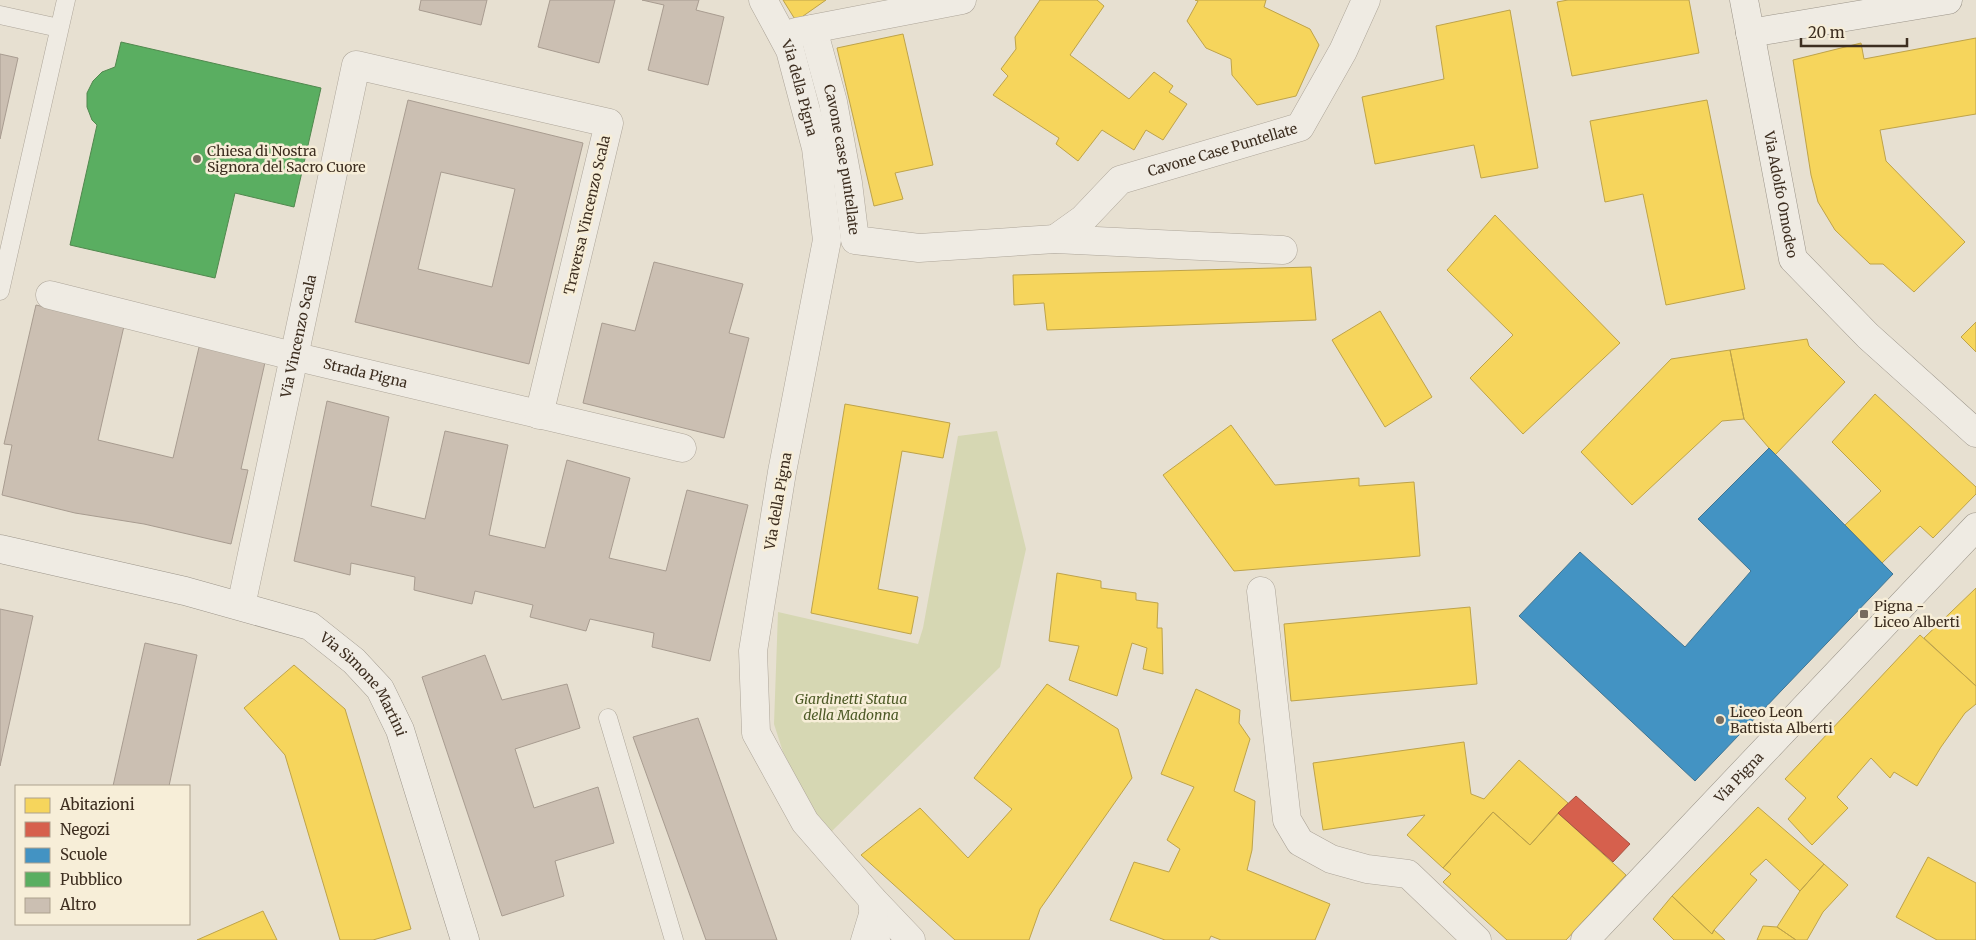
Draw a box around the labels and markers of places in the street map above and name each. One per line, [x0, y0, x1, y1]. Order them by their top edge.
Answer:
place label: Chiesa di Nostra Signora del Sacro Cuore [207, 142, 366, 176]
marker: Chiesa di Nostra Signora del Sacro Cuore [191, 153, 203, 165]
place label: Pigna - Liceo Alberti [1874, 597, 1960, 631]
marker: Pigna - Liceo Alberti [1858, 608, 1870, 620]
place label: Liceo Leon Battista Alberti [1730, 703, 1833, 737]
marker: Liceo Leon Battista Alberti [1714, 714, 1726, 726]

